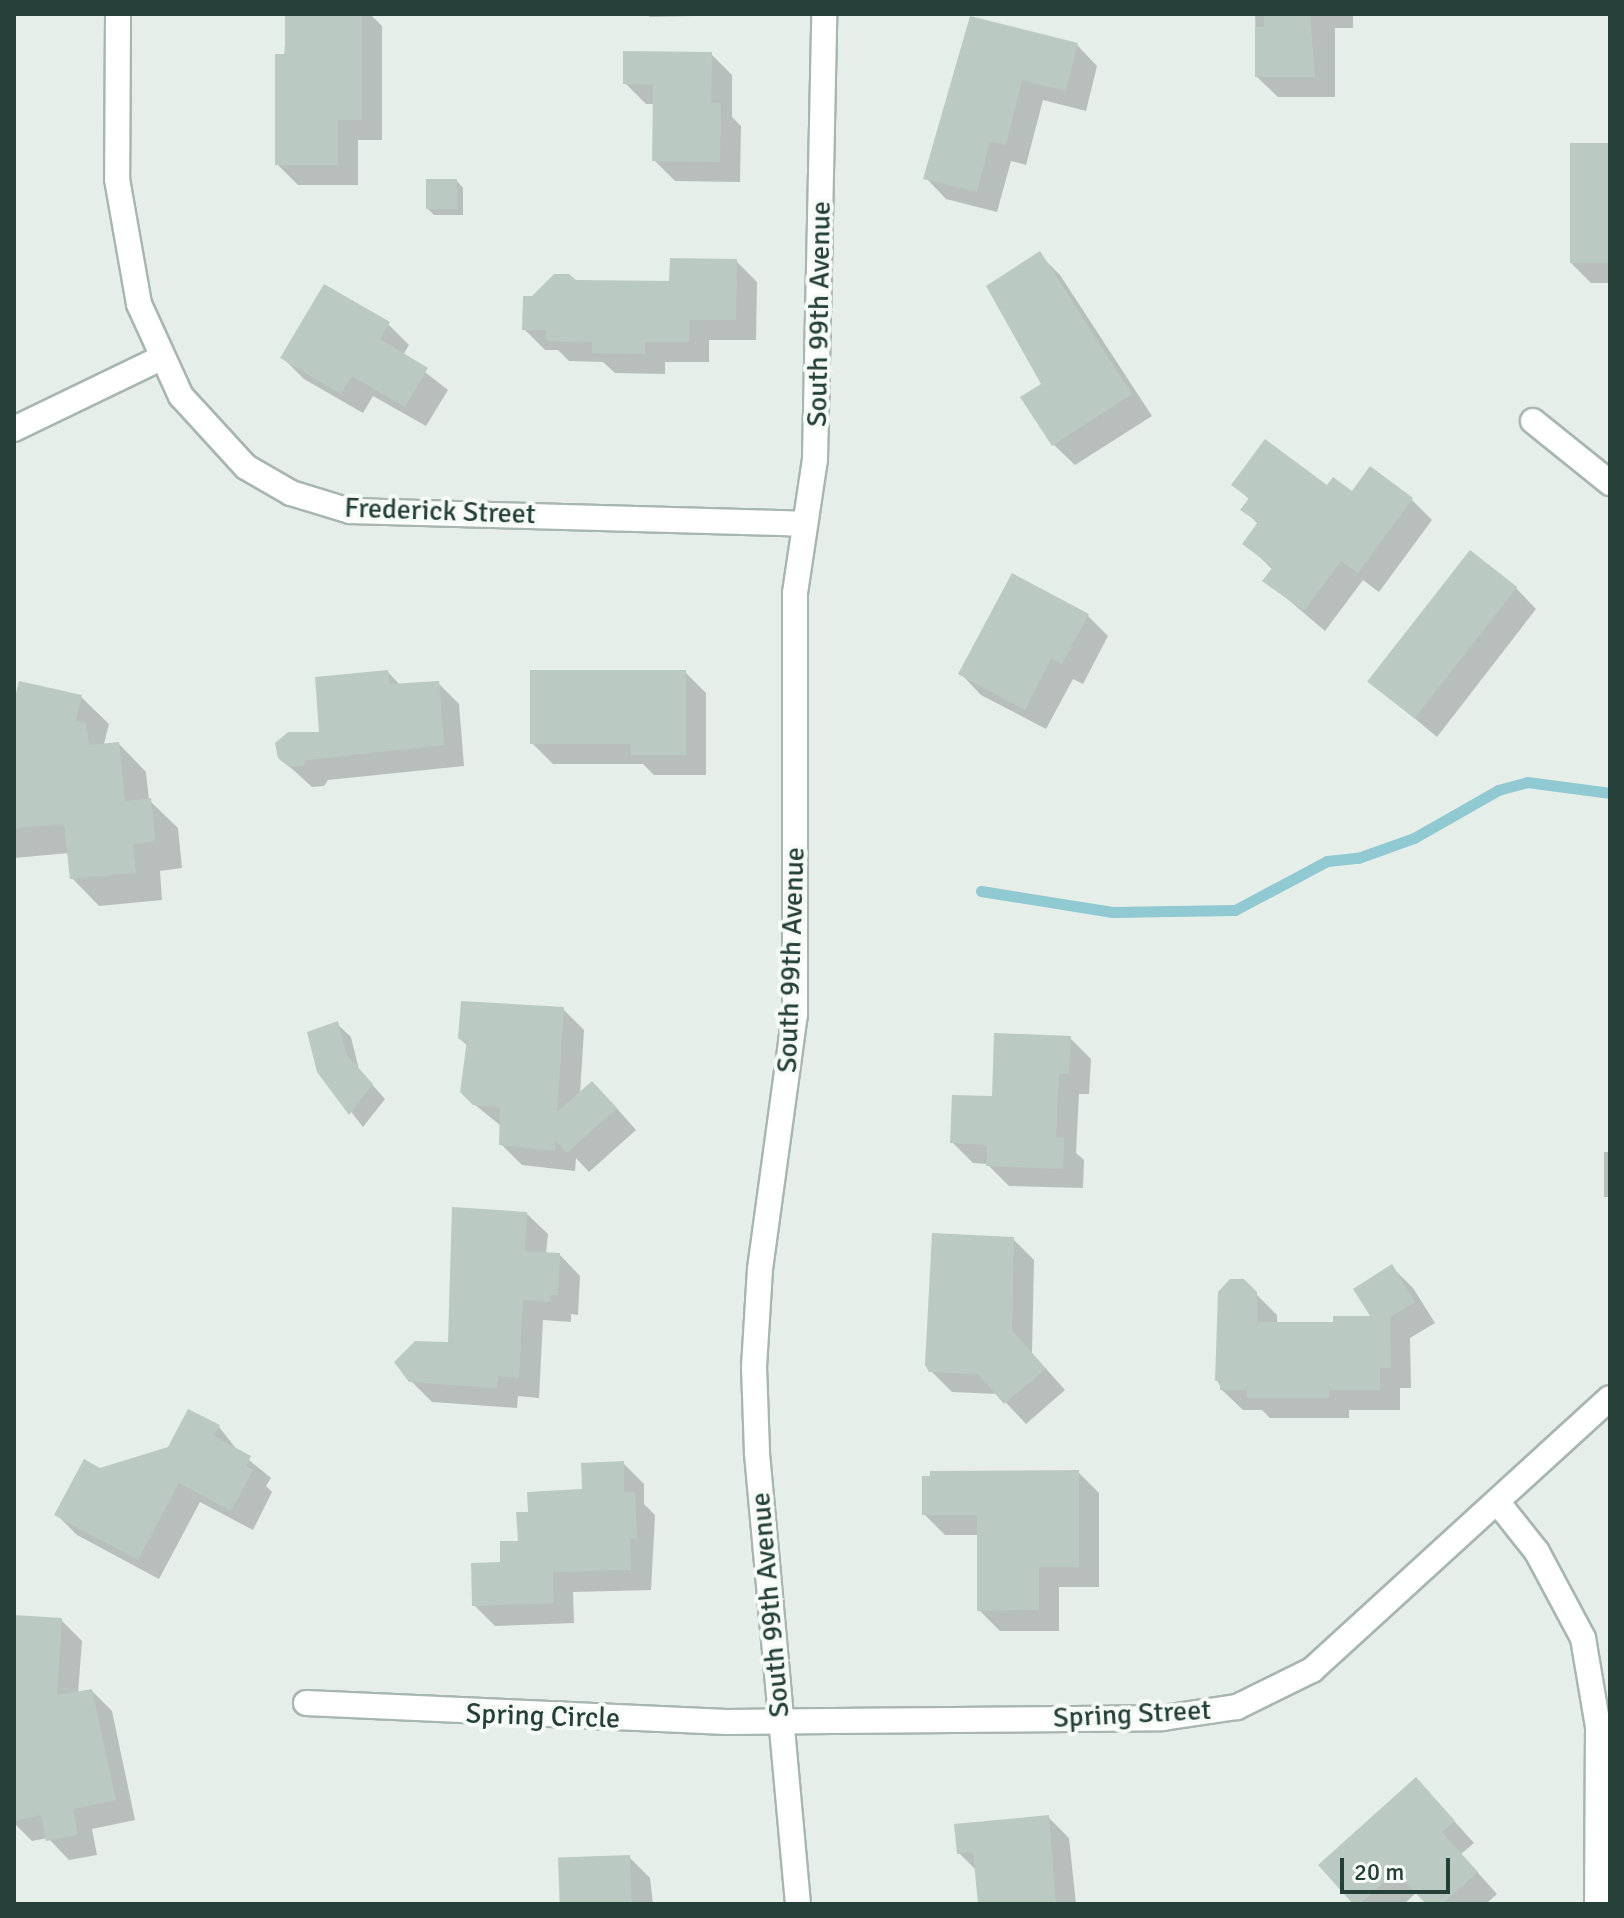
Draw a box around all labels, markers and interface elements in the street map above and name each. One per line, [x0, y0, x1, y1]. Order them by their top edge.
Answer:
street label: South 99th Avenue [800, 201, 838, 427]
street label: Frederick Street [344, 491, 536, 531]
street label: South 99th Avenue [770, 847, 812, 1073]
street label: South 99th Avenue [743, 1491, 797, 1719]
street label: Spring Street [1052, 1693, 1212, 1735]
street label: Spring Circle [465, 1697, 621, 1735]
scale bar [1344, 1842, 1454, 1892]
text: 20 m [1354, 1857, 1404, 1887]

